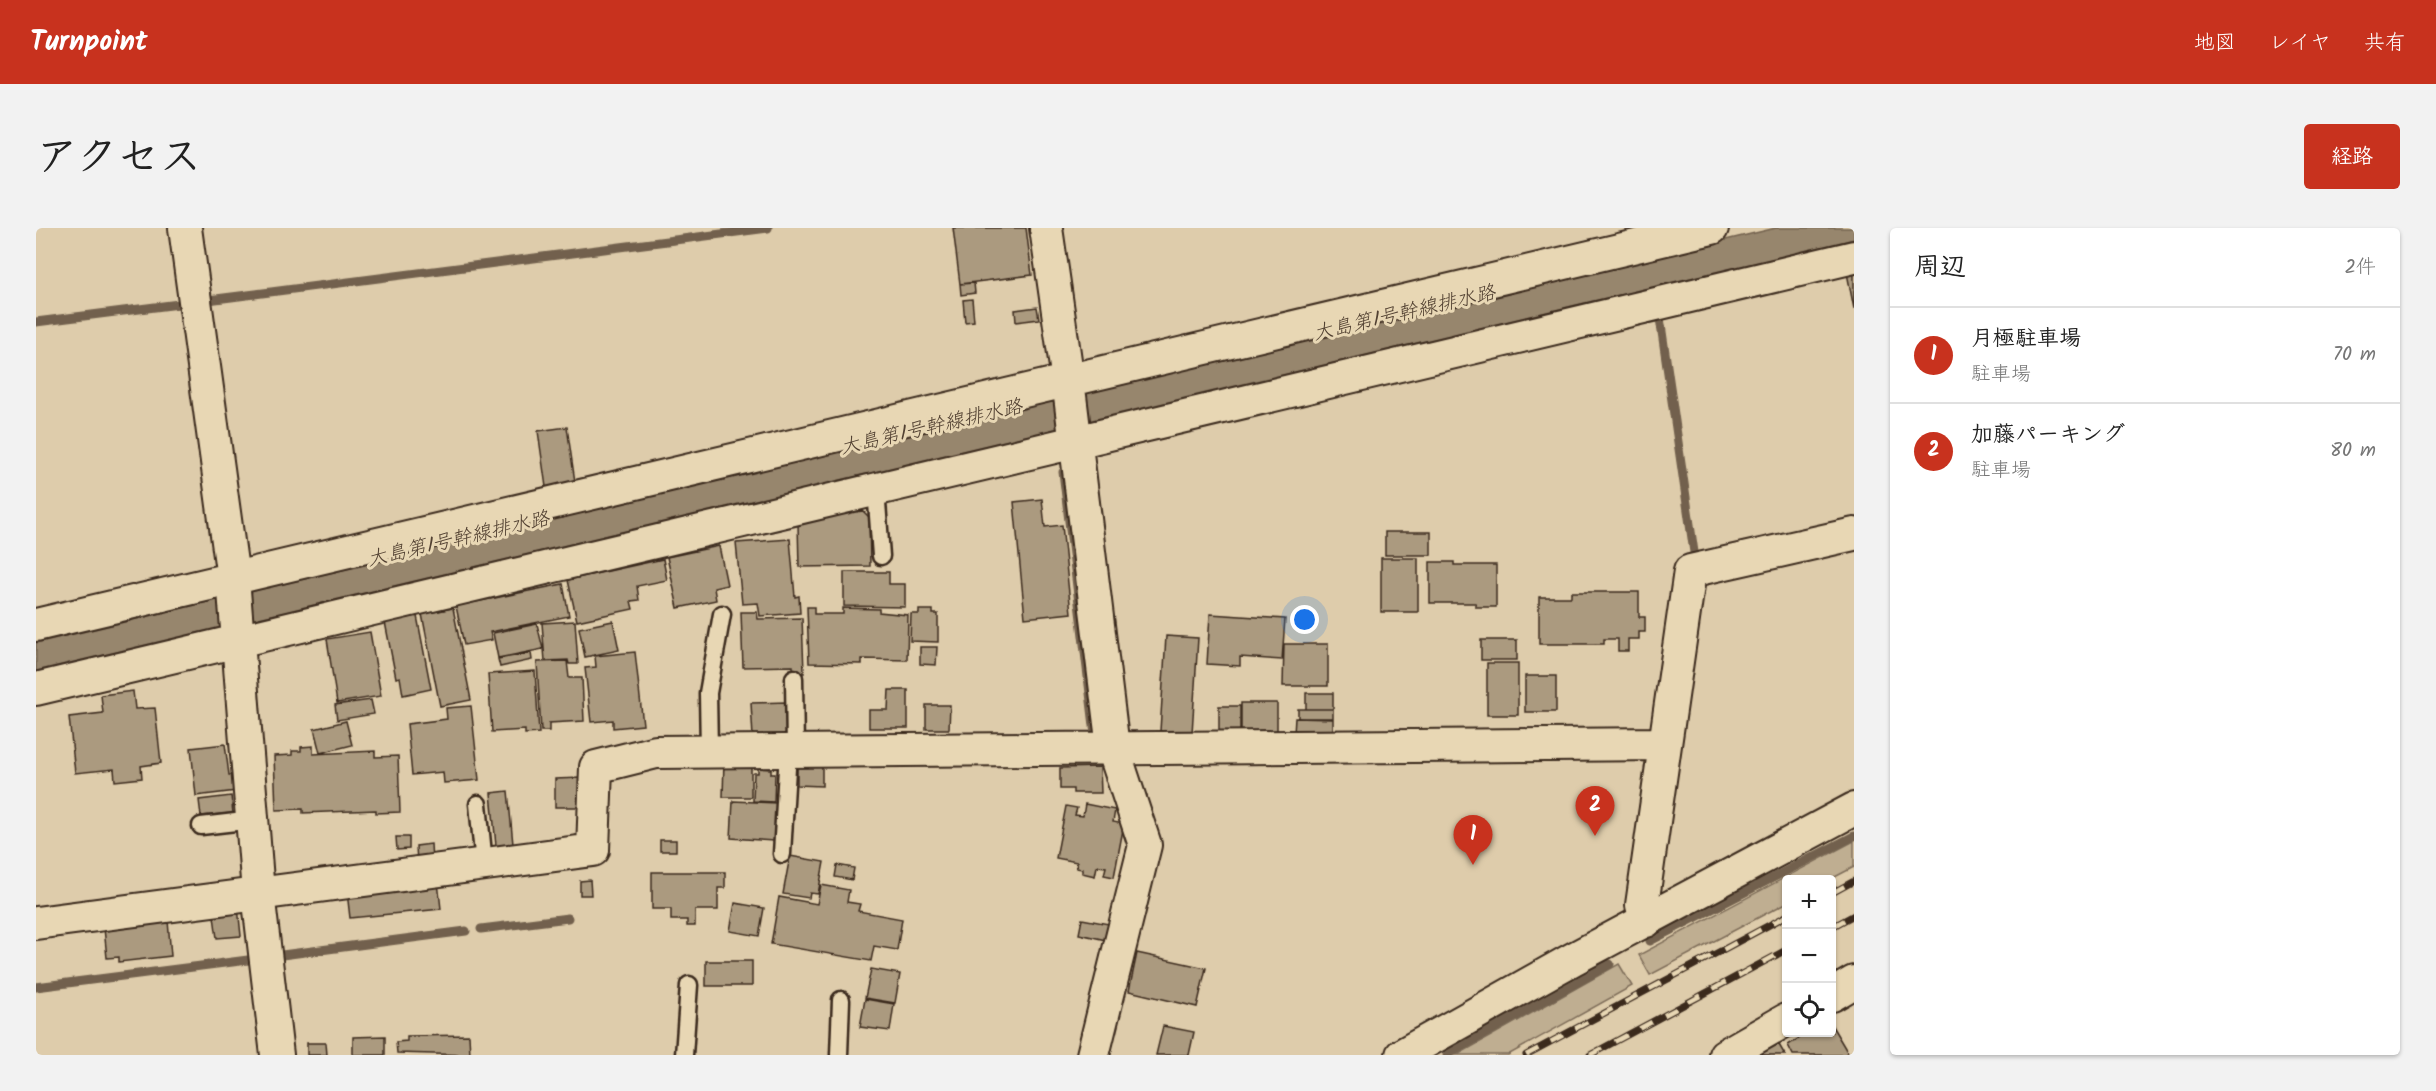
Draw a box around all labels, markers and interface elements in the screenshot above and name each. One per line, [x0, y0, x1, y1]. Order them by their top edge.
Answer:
text: Turnpoint [30, 20, 148, 65]
text: 地図 [2194, 27, 2236, 60]
text: レイヤ [2269, 27, 2331, 60]
text: 共有 [2364, 27, 2406, 60]
button: 経路 [2304, 124, 2400, 189]
text: アクセス [36, 125, 201, 192]
text: 周辺 [1914, 247, 1966, 289]
text: 2件 [2344, 252, 2376, 284]
water label: 大島第1号幹線排水路 [1310, 277, 1500, 350]
text: 月極駐車場 [1971, 322, 2081, 357]
text: 1 [1930, 339, 1937, 371]
text: 70 m [2333, 339, 2376, 371]
text: 駐車場 [1971, 359, 2031, 391]
water label: 大島第1号幹線排水路 [837, 391, 1027, 464]
text: 加藤パーキング [1971, 418, 2125, 453]
text: 2 [1928, 435, 1939, 467]
text: 80 m [2330, 435, 2376, 467]
text: 駐車場 [1971, 455, 2031, 487]
water label: 大島第1号幹線排水路 [364, 503, 554, 576]
your location [1290, 605, 1319, 634]
pin: 2 [1576, 786, 1614, 836]
pin: 1 [1454, 816, 1492, 865]
map controls [1782, 875, 1836, 1037]
button: + [1782, 875, 1836, 929]
button: − [1782, 929, 1836, 983]
button: locate [1782, 983, 1836, 1037]

